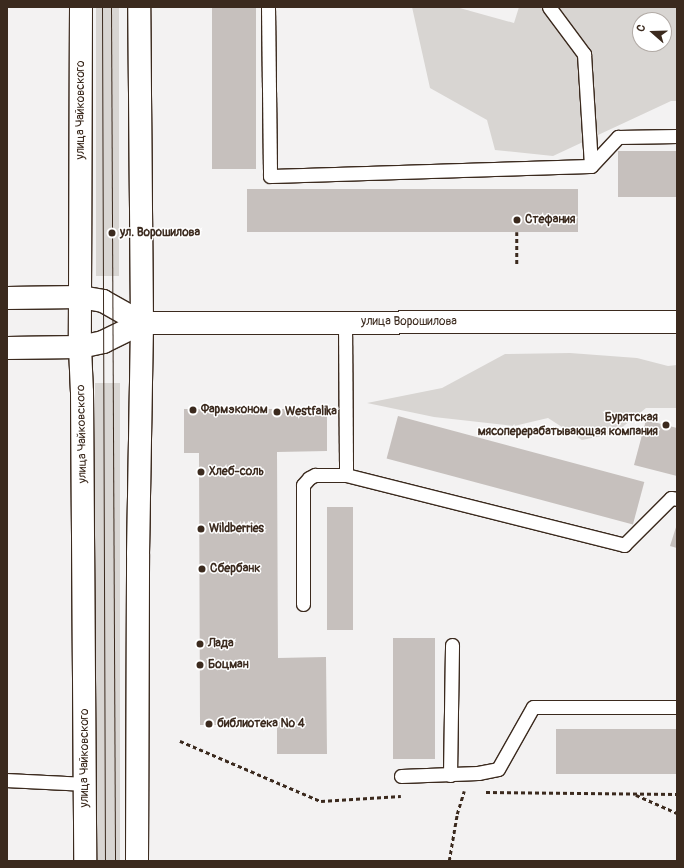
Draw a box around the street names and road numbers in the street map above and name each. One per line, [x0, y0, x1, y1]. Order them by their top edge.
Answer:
street label: улица Чайковского [74, 61, 88, 159]
street label: улица Ворошилова [361, 315, 457, 329]
street label: улица Чайковского [74, 384, 90, 484]
street label: улица Чайковского [78, 709, 92, 807]

